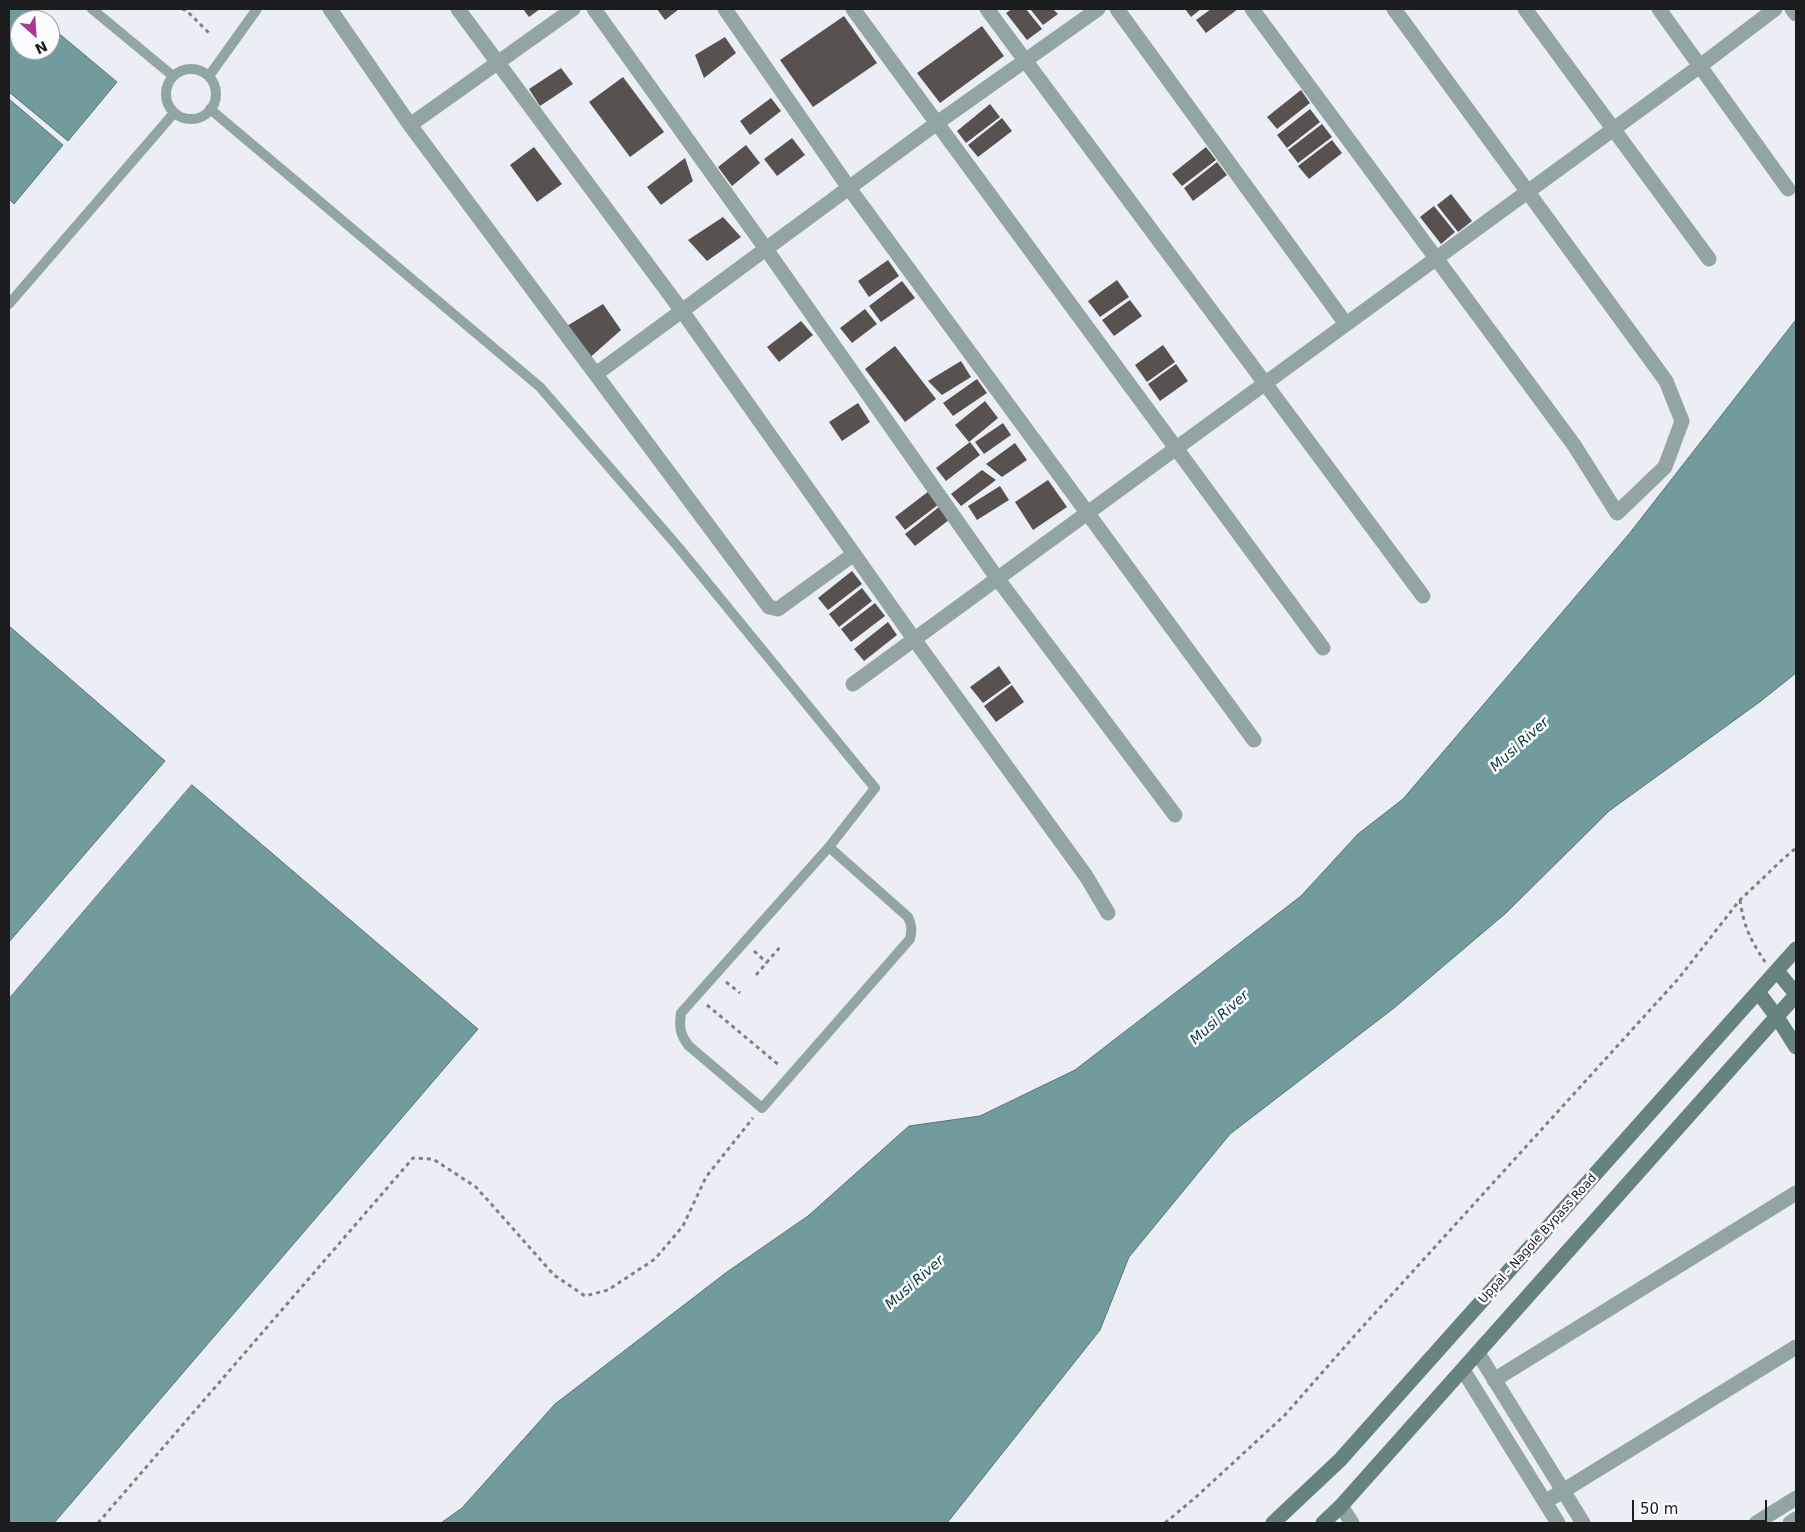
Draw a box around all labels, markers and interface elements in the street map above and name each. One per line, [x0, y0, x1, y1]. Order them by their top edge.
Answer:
north arrow [10, 10, 60, 60]
text: N [32, 38, 50, 57]
water label: Musi River [1487, 714, 1553, 776]
water label: Musi River [1187, 987, 1253, 1049]
street label: Uppal - Nagole Bypass Road [1476, 1171, 1600, 1307]
water label: Musi River [882, 1253, 948, 1313]
scale bar [1635, 1490, 1770, 1522]
text: 50 m [1640, 1500, 1678, 1518]

